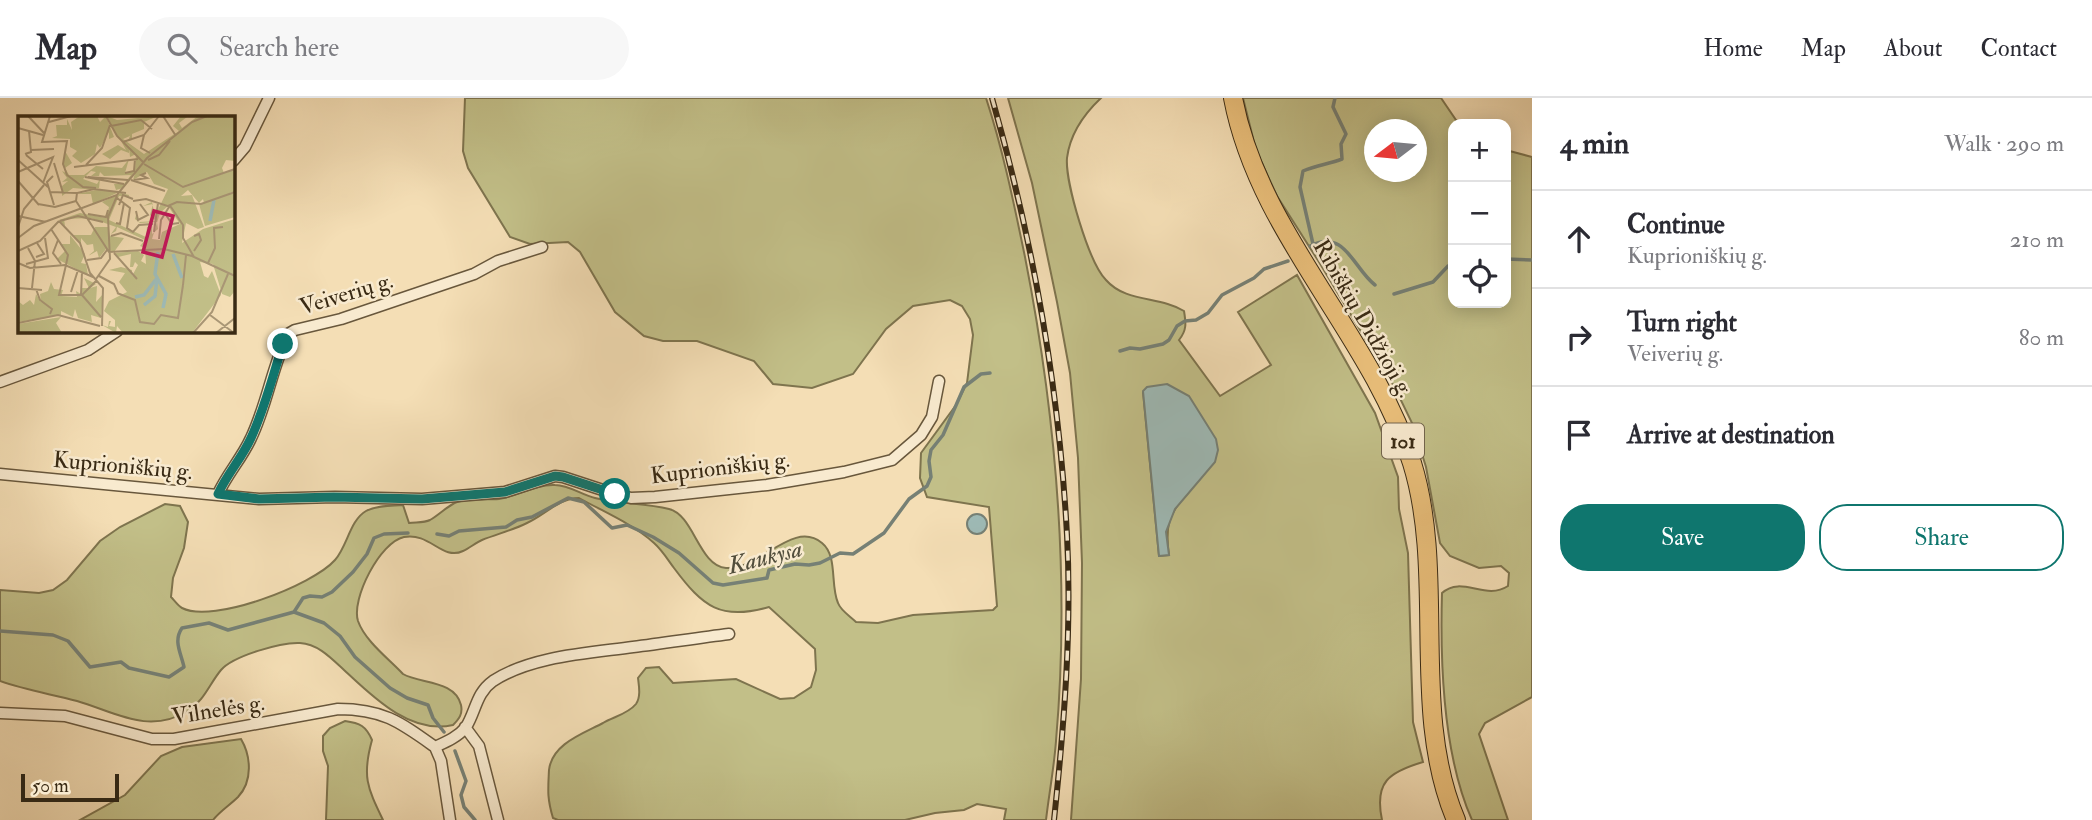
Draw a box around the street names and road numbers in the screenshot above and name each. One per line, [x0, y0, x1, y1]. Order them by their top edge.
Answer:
street label: Ribiškių Didžioji g. [1307, 234, 1421, 402]
street label: Veiverių g. [296, 266, 396, 321]
road number: 101 [1382, 424, 1424, 458]
street label: Kuprioniškių g. [52, 445, 194, 487]
street label: Kuprioniškių g. [649, 445, 791, 491]
street label: Vilnelės g. [170, 688, 267, 731]

